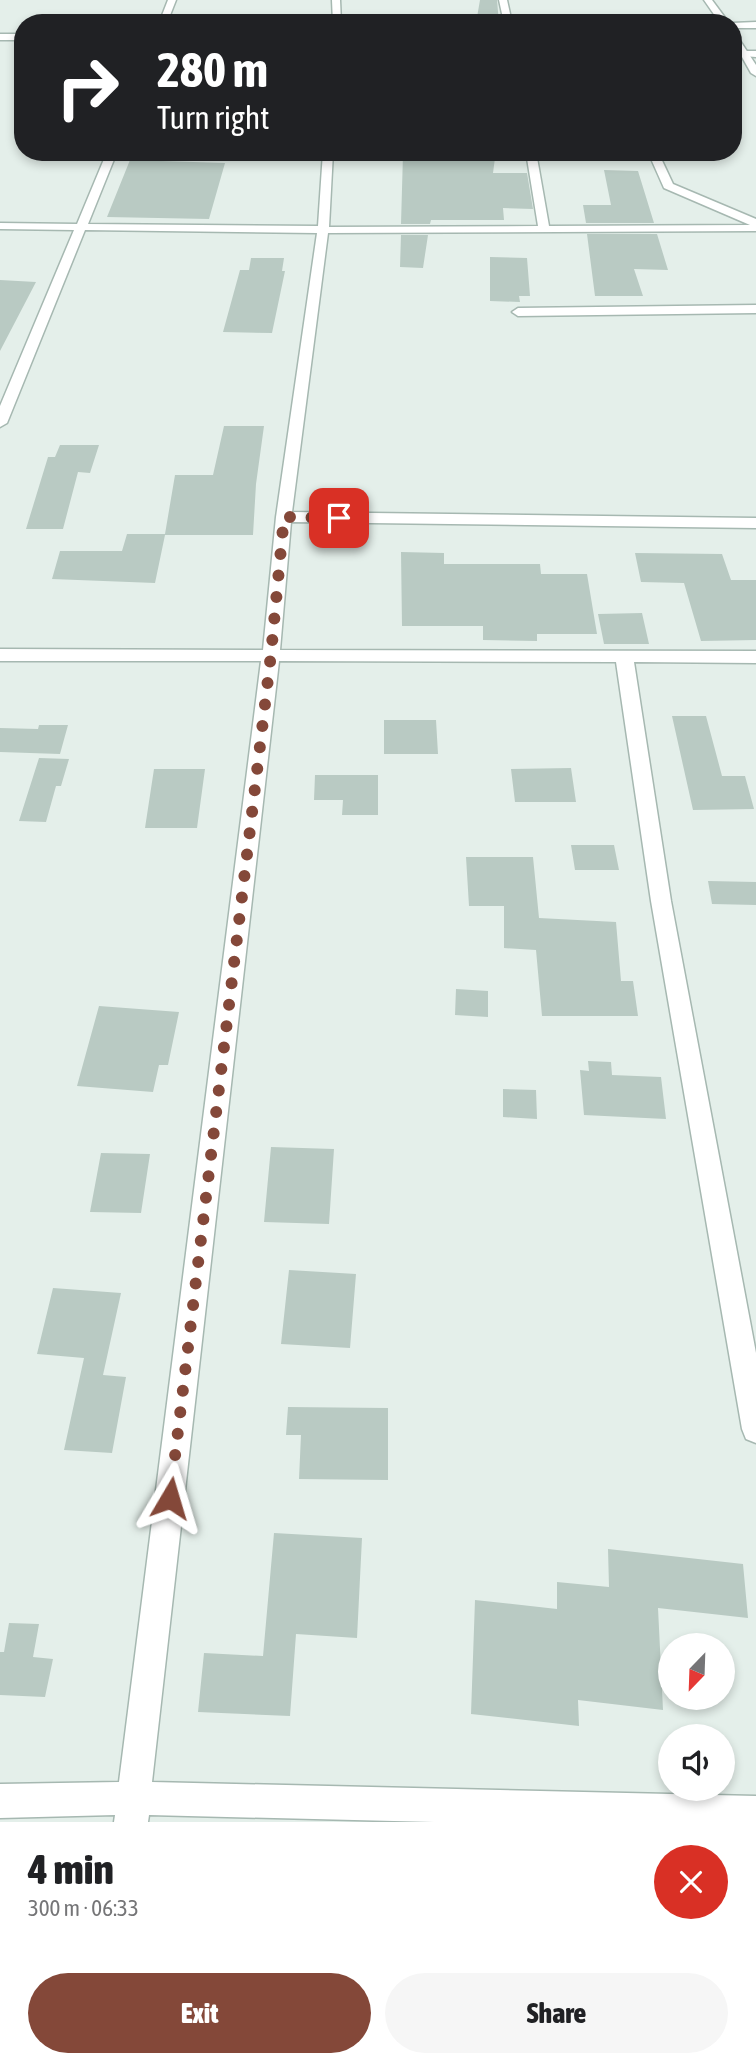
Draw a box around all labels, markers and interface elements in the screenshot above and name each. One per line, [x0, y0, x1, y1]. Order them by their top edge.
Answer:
text: 280 m [157, 41, 268, 97]
icon: right [42, 42, 133, 133]
text: Turn right [157, 99, 270, 136]
pin [309, 488, 369, 548]
icon: arrive [320, 499, 358, 537]
position arrow [133, 1461, 207, 1535]
north arrow [658, 1633, 735, 1710]
map controls [658, 1633, 735, 1801]
button: sound [658, 1724, 735, 1801]
text: 4 min [28, 1845, 114, 1893]
button: close [654, 1845, 728, 1919]
text: 300 m · 06:33 [28, 1895, 139, 1921]
button: Exit [28, 1973, 371, 2053]
button: Share [385, 1973, 728, 2053]

